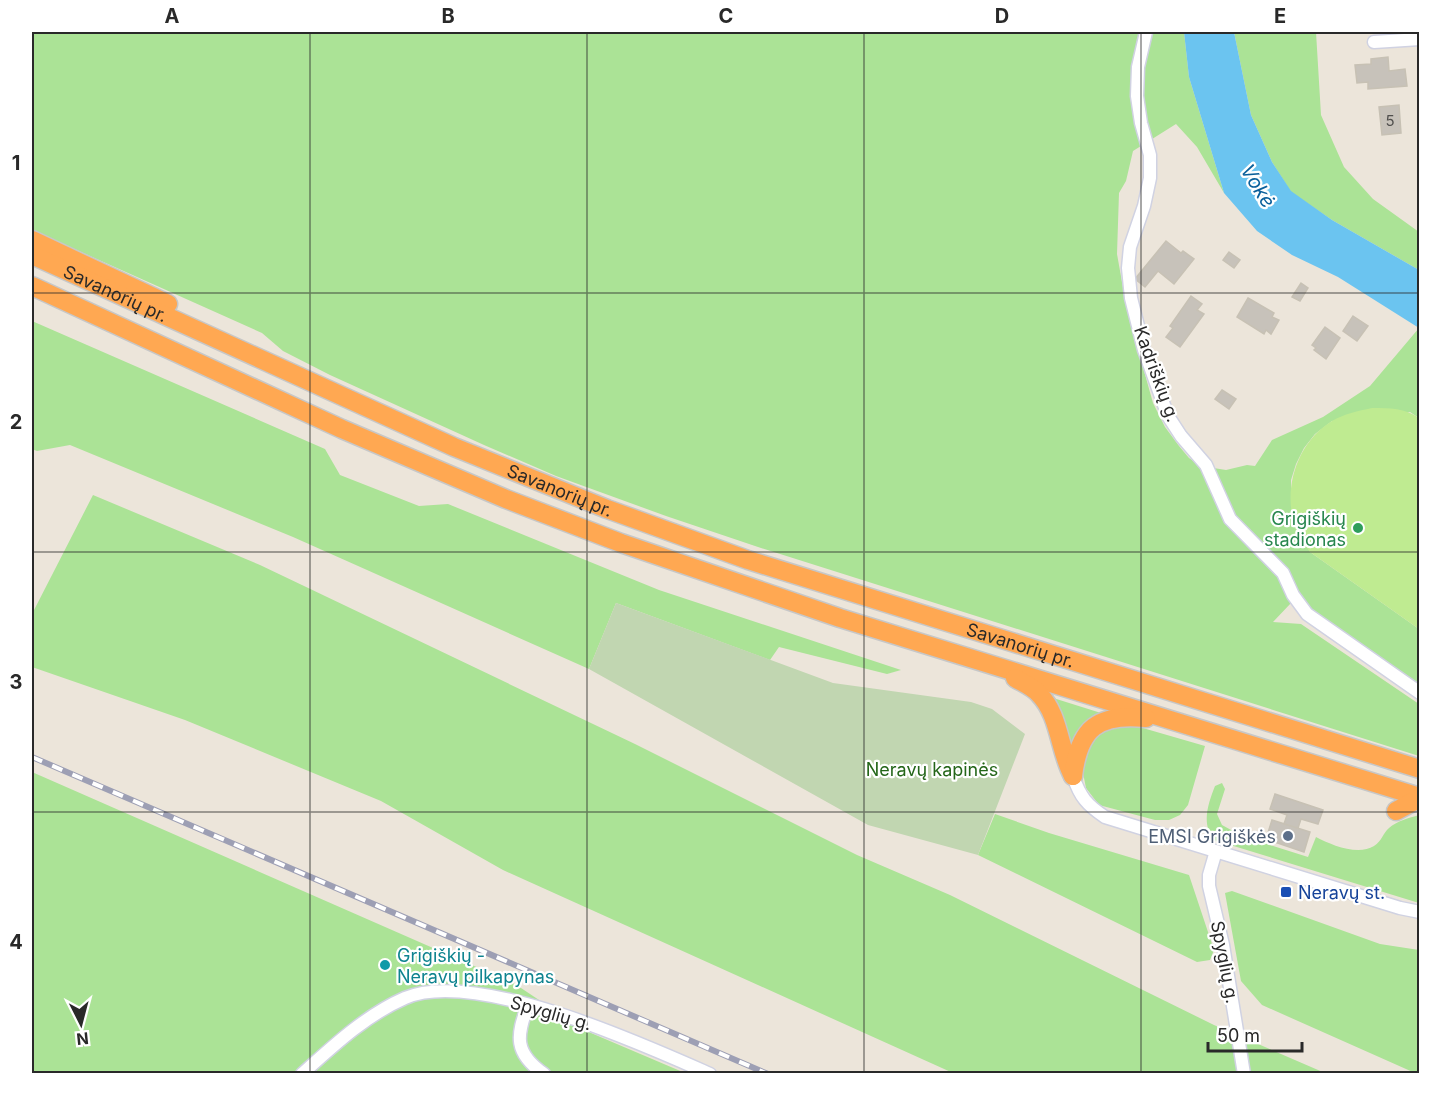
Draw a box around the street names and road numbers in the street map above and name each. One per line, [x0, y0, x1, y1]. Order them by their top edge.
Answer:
street label: Savanorių pr. [60, 260, 171, 326]
street label: Kadriškių g. [1130, 323, 1184, 425]
street label: Savanorių pr. [504, 459, 616, 521]
street label: Savanorių pr. [964, 618, 1077, 671]
street label: Spyglių g. [1207, 919, 1243, 1005]
street label: Spyglių g. [508, 991, 594, 1035]

